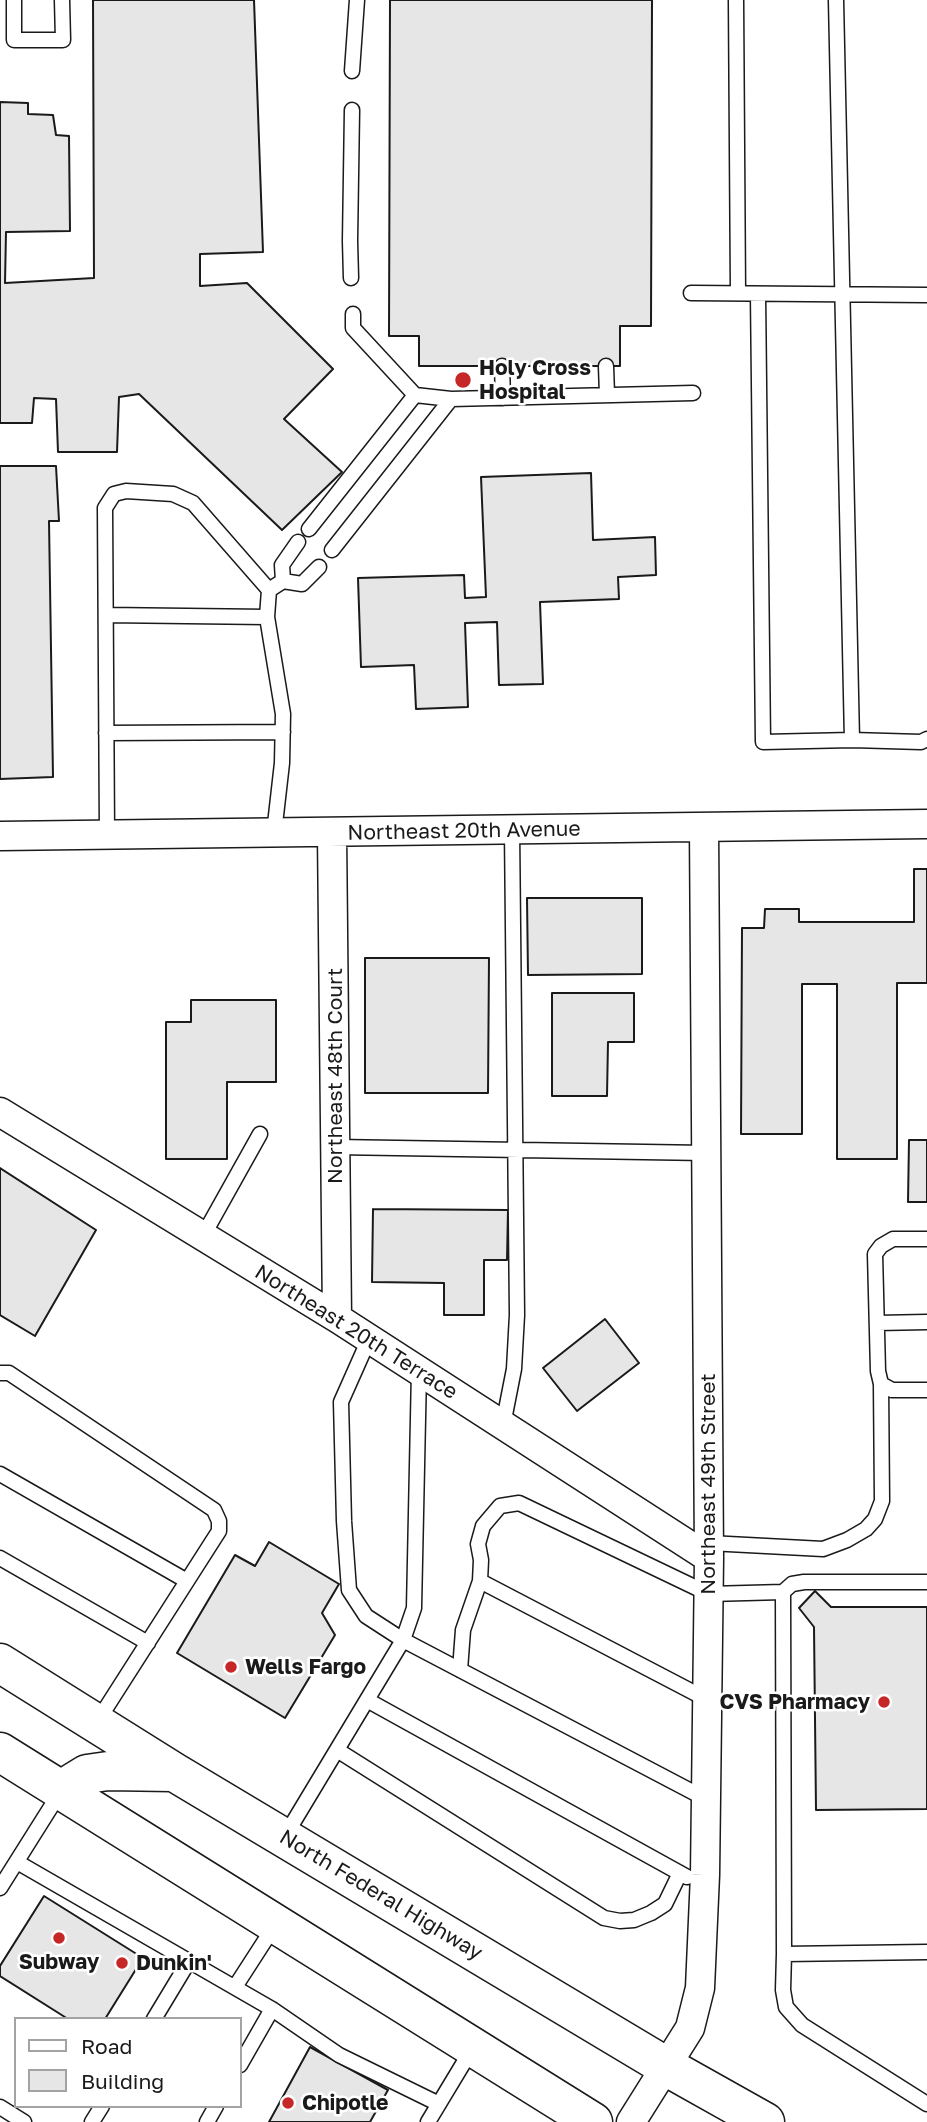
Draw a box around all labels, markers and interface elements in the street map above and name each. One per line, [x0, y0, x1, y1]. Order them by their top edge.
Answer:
place label: Holy Cross Hospital [479, 355, 591, 405]
marker: Holy Cross Hospital [453, 370, 473, 390]
street label: Northeast 20th Avenue [347, 816, 581, 846]
street label: Northeast 48th Court [322, 968, 348, 1184]
street label: Northeast 20th Terrace [250, 1259, 462, 1405]
street label: Northeast 49th Street [695, 1373, 721, 1595]
place label: Wells Fargo [245, 1654, 366, 1680]
marker: Wells Fargo [223, 1659, 239, 1675]
place label: CVS Pharmacy [720, 1689, 870, 1715]
marker: CVS Pharmacy [876, 1694, 892, 1710]
street label: North Federal Highway [275, 1824, 487, 1966]
marker: Subway [51, 1930, 67, 1946]
place label: Subway [19, 1949, 99, 1975]
place label: Dunkin' [136, 1950, 212, 1976]
marker: Dunkin' [114, 1955, 130, 1971]
legend [14, 2017, 242, 2108]
text: Road [81, 2033, 132, 2059]
text: Building [81, 2068, 164, 2094]
place label: Chipotle [302, 2090, 388, 2116]
marker: Chipotle [280, 2095, 296, 2111]

